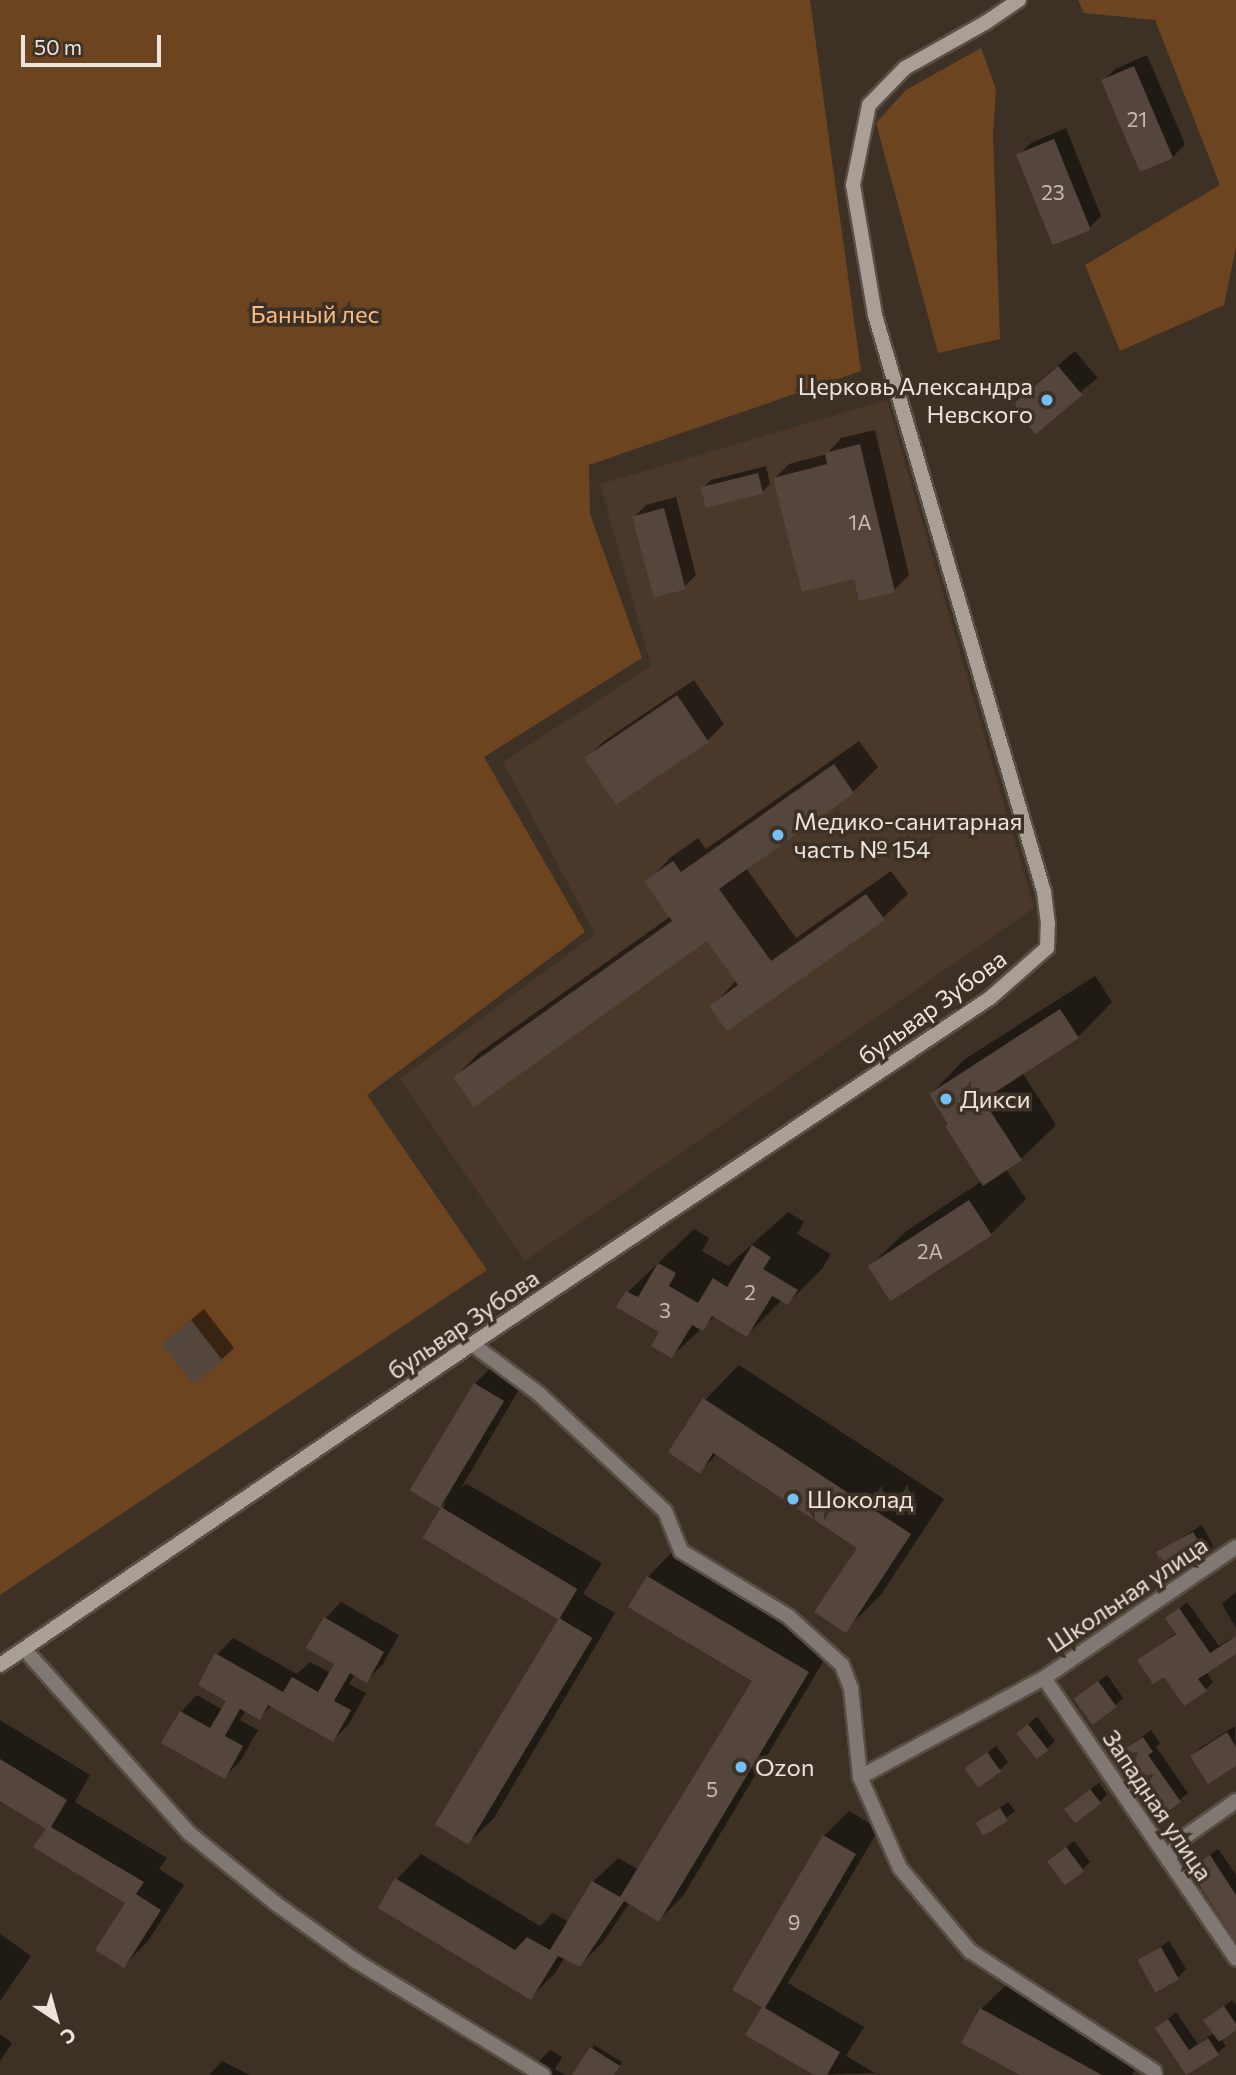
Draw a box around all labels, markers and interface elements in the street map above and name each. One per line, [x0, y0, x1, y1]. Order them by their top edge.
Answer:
scale bar [24, 21, 164, 65]
text: 50 m [34, 34, 82, 59]
house number: 21 [1127, 106, 1147, 132]
house number: 23 [1041, 179, 1065, 205]
park label: Банный лес [251, 300, 379, 328]
place label: Церковь Александра Невского [798, 372, 1033, 428]
marker: Церковь Александра Невского [1039, 392, 1055, 408]
house number: 1А [848, 509, 872, 535]
place label: Медико-санитарная часть № 154 [794, 807, 1022, 863]
marker: Медико-санитарная часть № 154 [768, 825, 788, 845]
street label: бульвар Зубова [852, 944, 1012, 1070]
place label: Дикси [960, 1085, 1030, 1113]
marker: Дикси [938, 1091, 954, 1107]
house number: 2А [917, 1238, 943, 1264]
street label: бульвар Зубова [382, 1263, 544, 1385]
house number: 2 [744, 1279, 756, 1305]
house number: 3 [659, 1297, 671, 1323]
place label: Шоколад [807, 1485, 913, 1513]
marker: Шоколад [785, 1491, 801, 1507]
street label: Школьная улица [1042, 1530, 1212, 1658]
street label: Западная улица [1097, 1724, 1219, 1886]
place label: Ozon [755, 1753, 815, 1781]
marker: Ozon [733, 1759, 749, 1775]
house number: 5 [706, 1776, 718, 1802]
house number: 9 [788, 1909, 800, 1935]
north arrow [21, 1984, 91, 2054]
text: С [57, 2023, 81, 2050]

